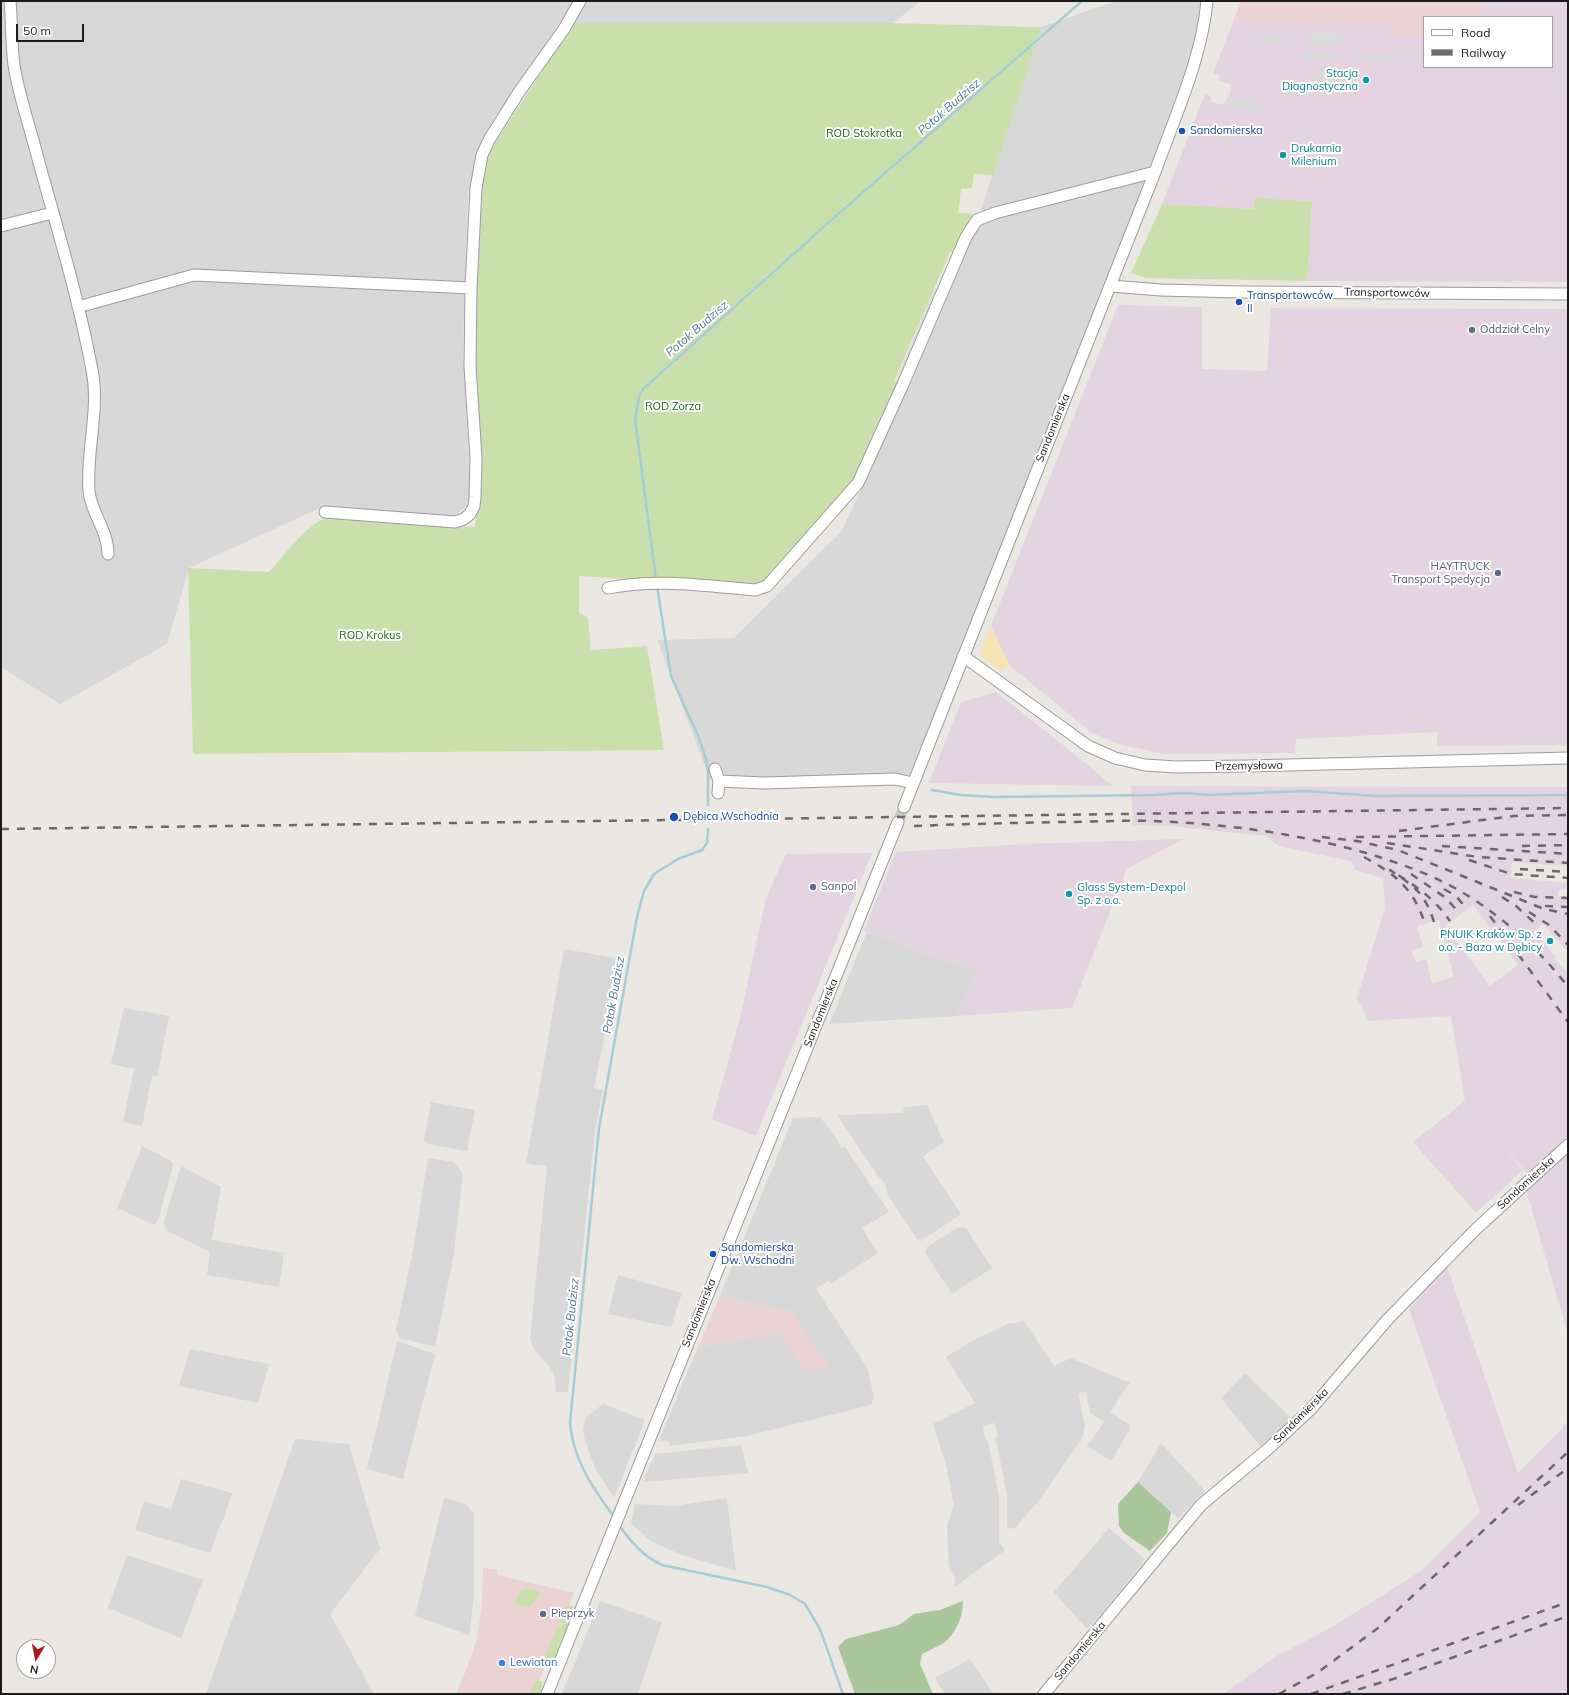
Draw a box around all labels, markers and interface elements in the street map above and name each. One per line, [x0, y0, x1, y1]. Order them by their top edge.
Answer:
scale bar [18, 16, 86, 42]
legend [1423, 16, 1553, 68]
text: 50 m [23, 23, 51, 38]
text: Road [1461, 25, 1490, 40]
text: Railway [1461, 45, 1506, 60]
place label: Stacja Diagnostyczna [1282, 67, 1358, 93]
marker: Stacja Diagnostyczna [1361, 75, 1371, 85]
water label: Potok Budzisz [915, 76, 983, 138]
place label: Sandomierska [1190, 124, 1263, 138]
marker: Sandomierska [1177, 126, 1187, 136]
park label: ROD Stokrotka [826, 127, 902, 141]
place label: Drukarnia Milenium [1291, 142, 1341, 168]
marker: Drukarnia Milenium [1278, 150, 1288, 160]
street label: Transportowców [1344, 286, 1430, 300]
place label: Transportowców II [1247, 289, 1333, 315]
marker: Transportowców II [1234, 297, 1244, 307]
water label: Potok Budzisz [663, 298, 731, 360]
place label: Oddział Celny [1480, 323, 1550, 337]
marker: Oddział Celny [1467, 325, 1477, 335]
street label: Sandomierska [1033, 392, 1073, 464]
park label: ROD Zorza [645, 400, 701, 414]
place label: HAYTRUCK Transport Spedycja [1391, 560, 1490, 586]
marker: HAYTRUCK Transport Spedycja [1493, 568, 1503, 578]
park label: ROD Krokus [339, 629, 401, 643]
street label: Przemysłowa [1215, 759, 1283, 773]
place label: Dębica Wschodnia [683, 810, 779, 824]
marker: Dębica Wschodnia [668, 811, 680, 823]
place label: Sanpol [821, 880, 856, 894]
place label: Glass System-Dexpol Sp. z o.o. [1077, 881, 1186, 907]
marker: Sanpol [808, 882, 818, 892]
marker: Glass System-Dexpol Sp. z o.o. [1064, 889, 1074, 899]
place label: PNUIK Kraków Sp. z o.o. - Baza w Dębicy [1438, 928, 1542, 954]
marker: PNUIK Kraków Sp. z o.o. - Baza w Dębicy [1545, 936, 1555, 946]
water label: Potok Budzisz [600, 955, 628, 1035]
street label: Sandomierska [801, 977, 841, 1049]
street label: Sandomierska [1495, 1154, 1557, 1212]
place label: Sandomierska Dw. Wschodni [721, 1241, 794, 1267]
marker: Sandomierska Dw. Wschodni [708, 1249, 718, 1259]
water label: Potok Budzisz [560, 1277, 582, 1357]
street label: Sandomierska [679, 1277, 719, 1349]
street label: Sandomierska [1271, 1386, 1331, 1446]
place label: Pieprzyk [551, 1607, 595, 1621]
marker: Pieprzyk [538, 1609, 548, 1619]
street label: Sandomierska [1052, 1619, 1108, 1683]
north arrow [16, 1639, 56, 1679]
place label: Lewiatan [510, 1656, 558, 1670]
marker: Lewiatan [497, 1658, 507, 1668]
text: N [29, 1662, 39, 1677]

